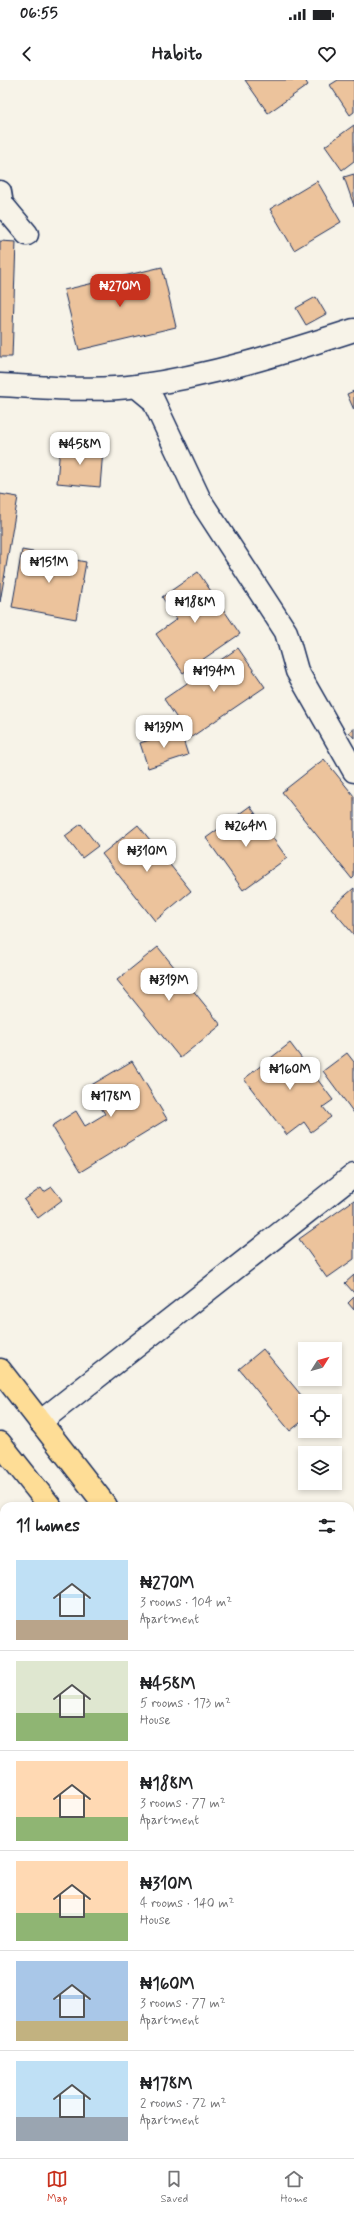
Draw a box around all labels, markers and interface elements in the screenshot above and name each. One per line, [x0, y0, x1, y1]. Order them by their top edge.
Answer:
text: 06:55 [20, 4, 58, 24]
text: Habito [152, 42, 202, 66]
icon: back [16, 43, 38, 65]
icon: heart [316, 43, 338, 65]
pin: ₦270M [92, 274, 148, 308]
text: ₦270M [99, 278, 141, 295]
pin: ₦458M [52, 432, 108, 466]
text: ₦458M [59, 436, 101, 453]
pin: ₦151M [21, 550, 77, 584]
text: ₦151M [30, 554, 68, 571]
pin: ₦188M [167, 590, 223, 624]
text: ₦188M [175, 594, 215, 611]
pin: ₦194M [186, 659, 242, 693]
text: ₦194M [193, 663, 235, 680]
pin: ₦139M [136, 715, 192, 749]
text: ₦139M [145, 719, 183, 736]
pin: ₦264M [218, 814, 274, 848]
text: ₦264M [225, 818, 267, 835]
pin: ₦310M [119, 839, 175, 873]
text: ₦310M [127, 843, 167, 860]
pin: ₦319M [141, 968, 197, 1002]
text: ₦319M [149, 972, 189, 989]
pin: ₦160M [262, 1057, 318, 1091]
text: ₦160M [269, 1061, 311, 1078]
pin: ₦178M [83, 1084, 139, 1118]
text: ₦178M [91, 1088, 131, 1105]
north arrow [298, 1342, 342, 1386]
map controls [298, 1342, 342, 1490]
button: locate [298, 1394, 342, 1438]
button: layers [298, 1446, 342, 1490]
text: 11 homes [16, 1515, 80, 1537]
icon: filters [316, 1515, 338, 1537]
text: ₦270M [140, 1572, 194, 1594]
icon: home [48, 1576, 96, 1624]
text: 3 rooms · 104 m² [140, 1594, 232, 1611]
text: Apartment [140, 1611, 199, 1628]
text: ₦458M [140, 1673, 195, 1695]
icon: home [48, 1677, 96, 1725]
text: 5 rooms · 173 m² [140, 1695, 231, 1712]
text: House [140, 1712, 171, 1729]
text: ₦188M [140, 1773, 193, 1795]
icon: home [48, 1777, 96, 1825]
text: 3 rooms · 77 m² [140, 1795, 226, 1812]
text: Apartment [140, 1812, 199, 1829]
text: ₦310M [140, 1873, 192, 1895]
icon: home [48, 1877, 96, 1925]
text: 4 rooms · 140 m² [140, 1895, 234, 1912]
text: House [140, 1912, 171, 1929]
text: ₦160M [140, 1973, 194, 1995]
icon: home [48, 1977, 96, 2025]
text: 3 rooms · 77 m² [140, 1995, 226, 2012]
text: Apartment [140, 2012, 199, 2029]
text: ₦178M [140, 2073, 193, 2095]
icon: home [48, 2077, 96, 2125]
text: 2 rooms · 72 m² [140, 2095, 226, 2112]
text: Apartment [140, 2112, 199, 2129]
tab: Map [46, 2168, 68, 2206]
tab: Saved [160, 2168, 188, 2206]
tab: Home [281, 2168, 308, 2206]

